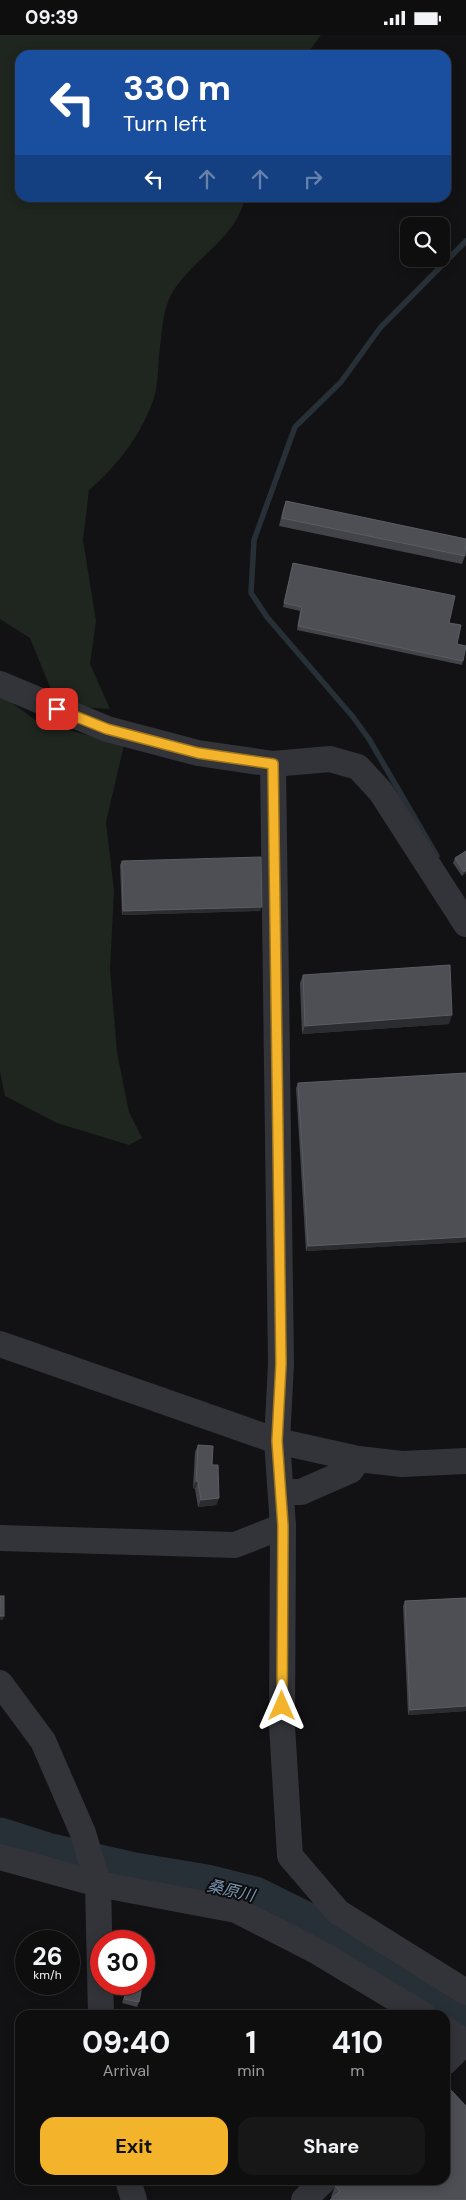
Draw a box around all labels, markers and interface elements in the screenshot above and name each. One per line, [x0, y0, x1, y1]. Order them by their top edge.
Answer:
text: 09:39 [25, 5, 78, 30]
text: 330 m [123, 65, 231, 111]
icon: left [40, 70, 105, 135]
text: Turn left [123, 109, 207, 138]
icon: left [140, 165, 168, 193]
icon: ahead [193, 165, 221, 193]
icon: ahead [246, 165, 274, 193]
icon: right [299, 165, 327, 193]
map controls [400, 217, 450, 267]
button: search [400, 217, 450, 267]
pin [36, 688, 78, 730]
icon: arrive [43, 695, 71, 723]
position arrow [255, 1679, 307, 1731]
water label: 桑原川 [205, 1875, 259, 1907]
speed limit sign: 30 [90, 1930, 155, 1995]
text: 26 [32, 1940, 63, 1973]
text: km/h [33, 1967, 62, 1983]
text: 09:40 [82, 2023, 170, 2062]
text: 1 [245, 2023, 256, 2062]
text: 410 [332, 2023, 383, 2062]
text: Arrival [103, 2060, 149, 2081]
text: min [237, 2060, 265, 2081]
text: m [350, 2060, 364, 2081]
button: Exit [40, 2117, 228, 2175]
button: Share [238, 2117, 425, 2175]

